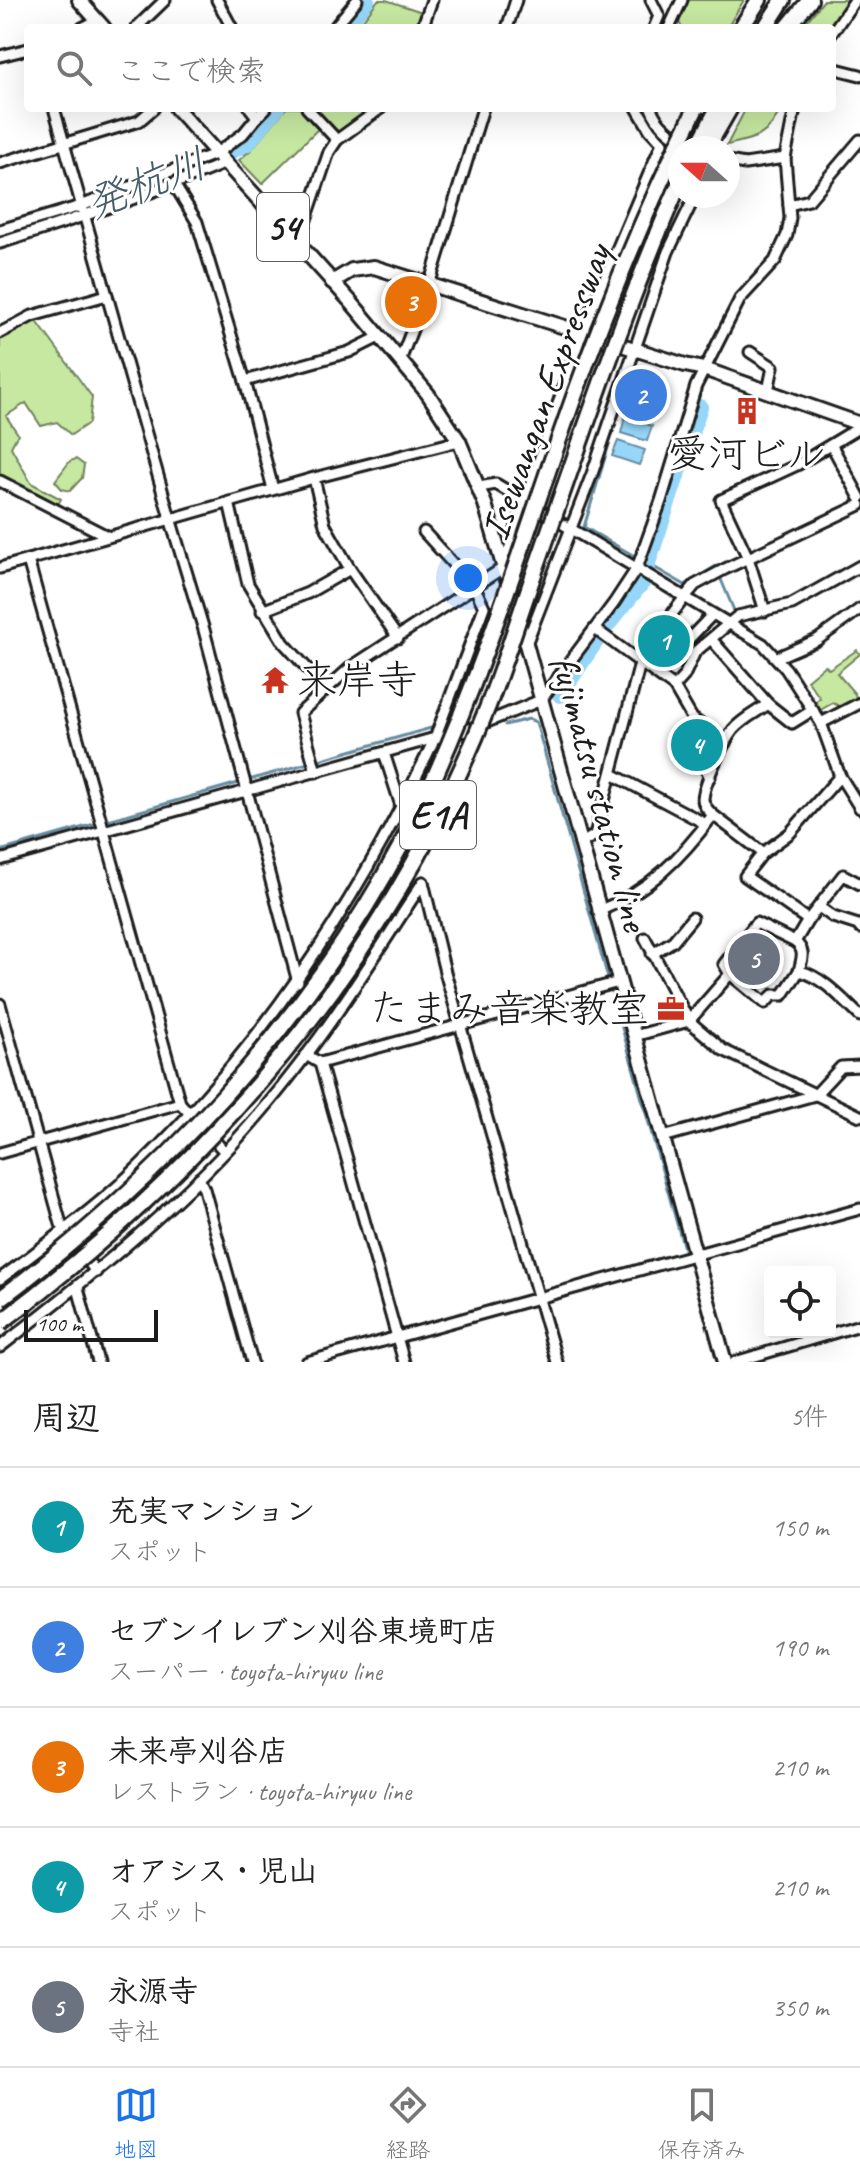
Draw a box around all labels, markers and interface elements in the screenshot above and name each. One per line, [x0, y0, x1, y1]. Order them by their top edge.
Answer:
search box [24, 24, 836, 112]
icon: search [52, 46, 96, 90]
text: ここで検索 [116, 52, 266, 90]
north arrow [668, 136, 740, 208]
water label: 発杭川 [78, 137, 214, 231]
road number: 54 [257, 193, 309, 261]
street label: Isewangan Expressway [469, 235, 624, 546]
pin: 3 [385, 272, 437, 332]
pin: 2 [615, 365, 667, 425]
building icon: 愛河ビル [732, 396, 762, 426]
place label: 愛河ビル [667, 429, 827, 479]
your location [448, 558, 488, 598]
pin: 1 [638, 611, 690, 671]
street label: fujimatsu station line [539, 650, 662, 939]
place label: 来岸寺 [297, 655, 417, 705]
temple icon: 来岸寺 [260, 665, 290, 695]
pin: 4 [671, 715, 723, 775]
road number: E1A [400, 781, 476, 849]
pin: 5 [728, 929, 780, 989]
place label: たまみ音楽教室 [369, 984, 649, 1034]
office icon: たまみ音楽教室 [656, 994, 686, 1024]
map controls [764, 1266, 836, 1338]
button: locate [764, 1266, 836, 1338]
scale bar [24, 1306, 158, 1342]
text: 100 m [36, 1310, 83, 1338]
text: 周辺 [32, 1396, 100, 1439]
text: 5件 [790, 1400, 828, 1433]
text: 充実マンション [108, 1492, 316, 1530]
text: 1 [52, 1511, 64, 1544]
text: 150 m [772, 1511, 828, 1544]
text: スポット [108, 1535, 212, 1568]
text: セブンイレブン刈谷東境町店 [108, 1612, 498, 1650]
text: 2 [52, 1631, 64, 1664]
text: 190 m [772, 1631, 828, 1664]
text: スーパー · toyota-hiryuu line [108, 1655, 382, 1688]
text: 未来亭刈谷店 [108, 1732, 288, 1770]
text: 3 [52, 1751, 64, 1784]
text: 210 m [772, 1751, 828, 1784]
text: レストラン · toyota-hiryuu line [108, 1775, 411, 1808]
text: オアシス・児山 [108, 1852, 317, 1890]
text: 4 [52, 1871, 64, 1904]
text: 210 m [772, 1871, 828, 1904]
text: スポット [108, 1895, 212, 1928]
text: 永源寺 [108, 1972, 198, 2010]
text: 5 [52, 1991, 64, 2024]
text: 350 m [772, 1991, 828, 2024]
text: 寺社 [108, 2015, 160, 2048]
tab: 地図 [114, 2083, 158, 2164]
tab: 経路 [386, 2083, 430, 2164]
tab: 保存済み [658, 2083, 746, 2164]

